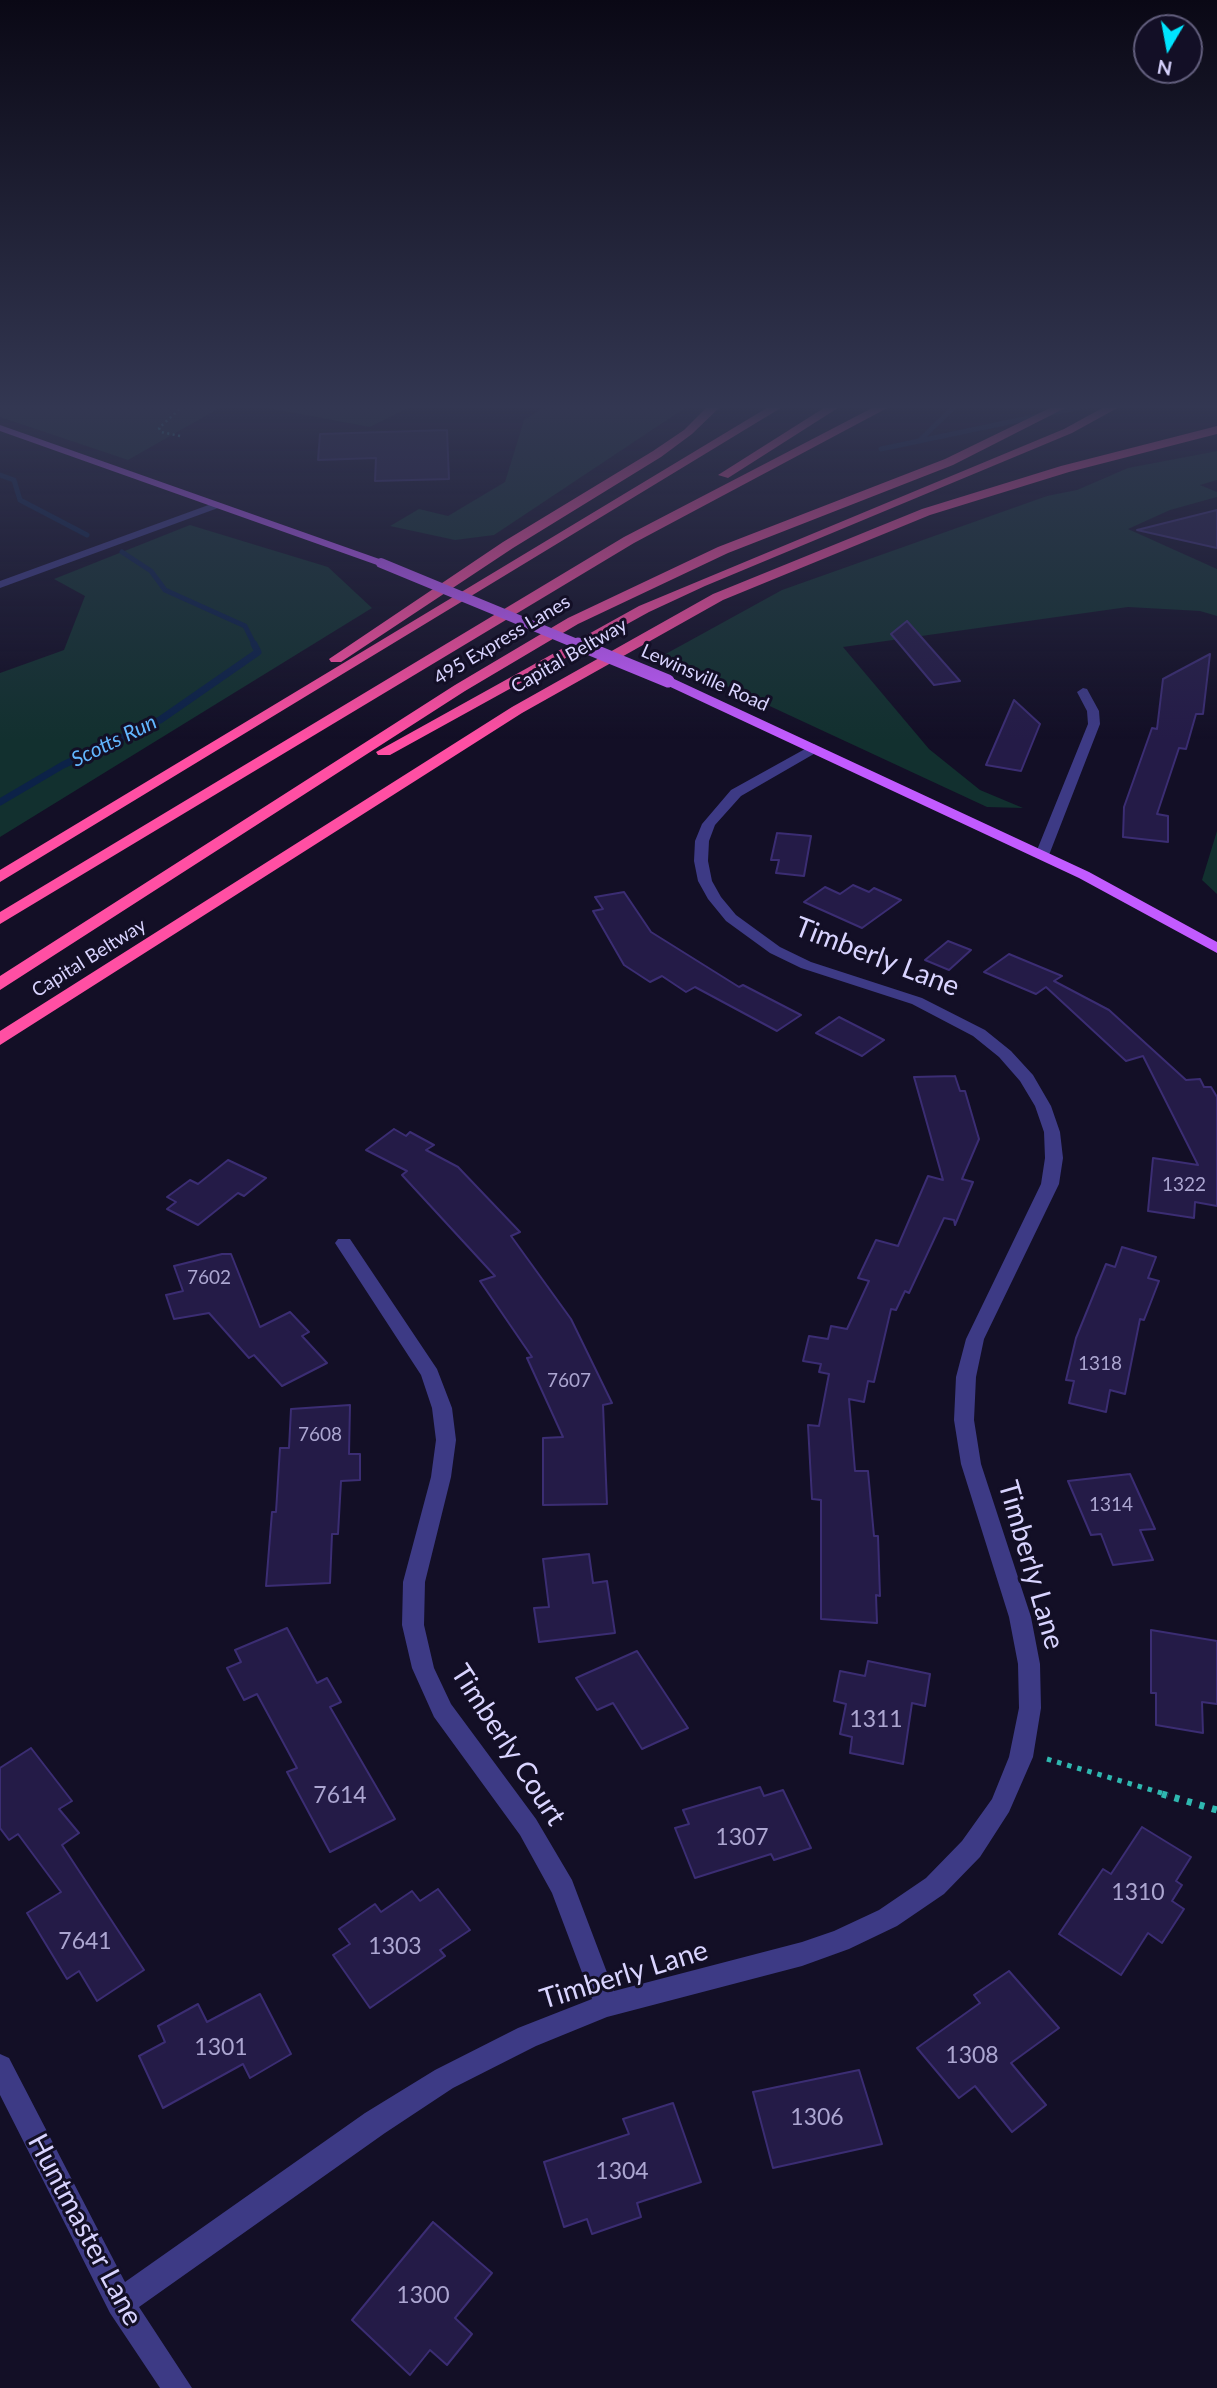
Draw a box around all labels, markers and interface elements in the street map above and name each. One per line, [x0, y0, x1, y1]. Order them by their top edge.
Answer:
north arrow [1133, 14, 1203, 84]
text: N [1155, 56, 1174, 81]
street label: 495 Express Lanes [430, 590, 574, 690]
street label: Capital Beltway [507, 614, 631, 698]
street label: Lewinsville Road [638, 640, 772, 716]
water label: Scotts Run [67, 710, 161, 772]
street label: Timberly Lane [790, 910, 964, 1004]
street label: Capital Beltway [28, 914, 150, 1002]
house number: 1322 [1162, 1174, 1206, 1196]
house number: 7602 [187, 1267, 231, 1289]
house number: 1318 [1078, 1353, 1122, 1375]
house number: 7607 [547, 1370, 591, 1392]
house number: 7608 [298, 1424, 342, 1446]
street label: Timberly Lane [991, 1477, 1071, 1653]
house number: 1314 [1089, 1494, 1133, 1516]
street label: Timberly Court [443, 1658, 573, 1832]
house number: 1311 [849, 1706, 903, 1734]
house number: 7614 [313, 1782, 367, 1810]
house number: 1307 [715, 1824, 769, 1852]
house number: 1310 [1111, 1879, 1165, 1907]
house number: 7641 [58, 1928, 112, 1956]
house number: 1303 [368, 1933, 422, 1961]
street label: Timberly Lane [536, 1934, 712, 2016]
house number: 1301 [194, 2034, 248, 2062]
house number: 1308 [945, 2042, 999, 2070]
house number: 1306 [790, 2104, 844, 2132]
street label: Huntmaster Lane [20, 2128, 150, 2332]
house number: 1304 [595, 2158, 649, 2186]
house number: 1300 [396, 2282, 450, 2310]

